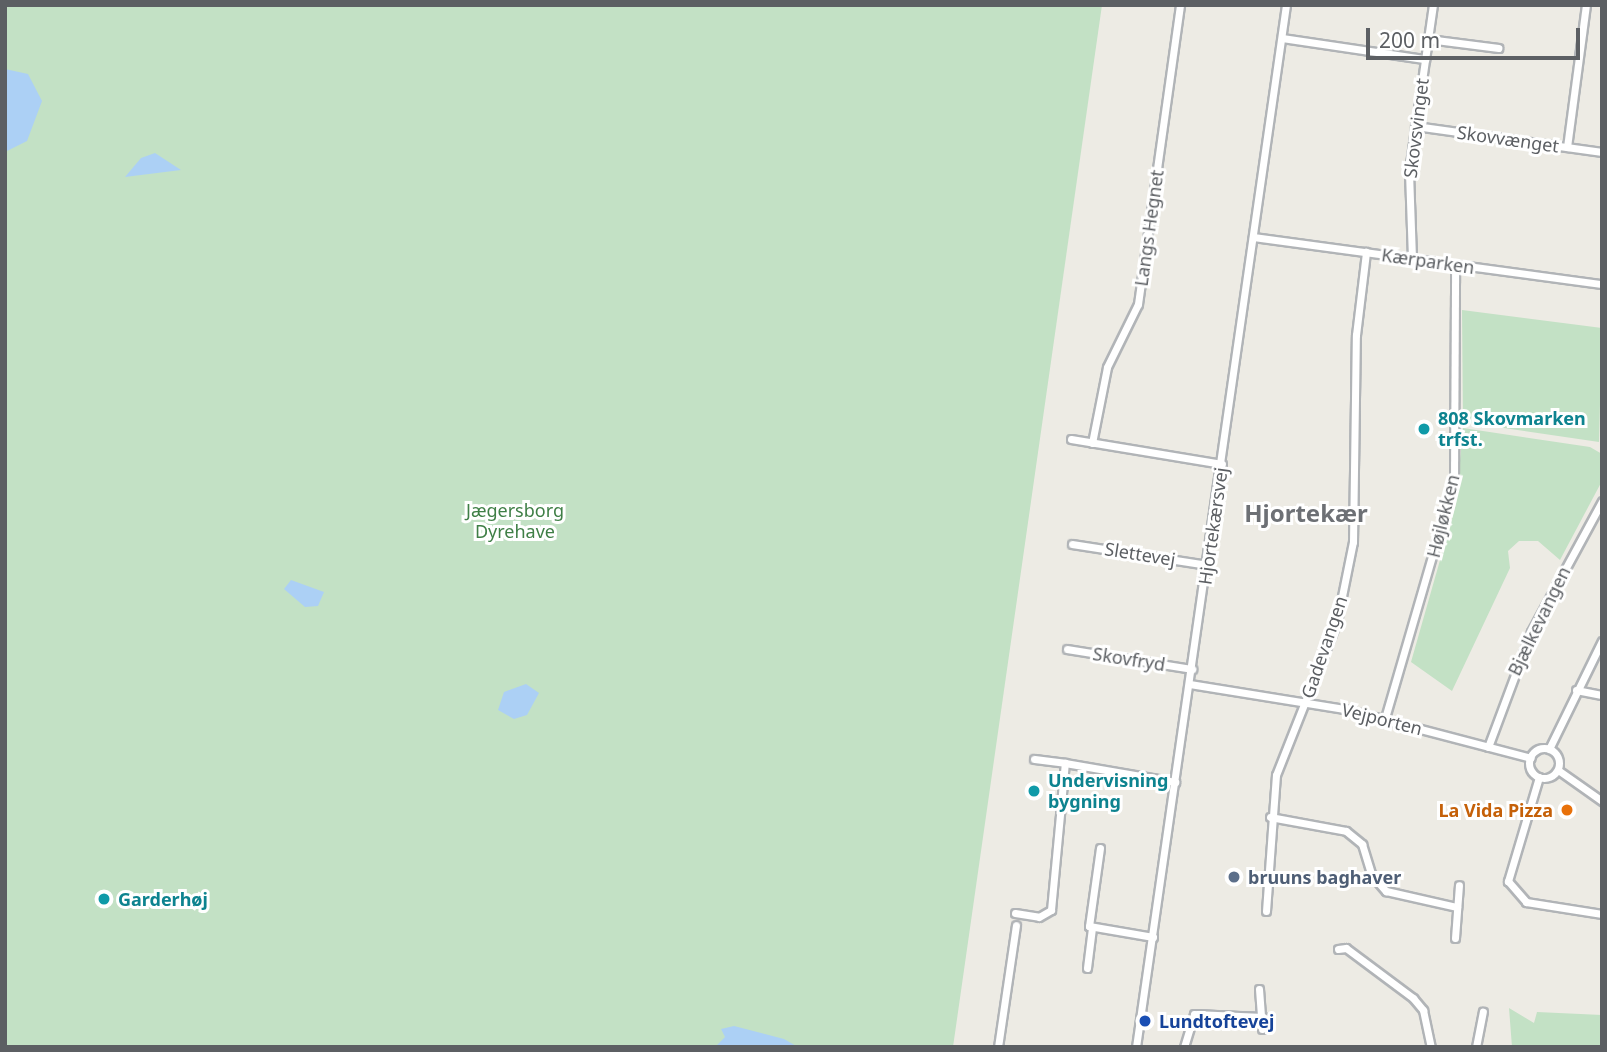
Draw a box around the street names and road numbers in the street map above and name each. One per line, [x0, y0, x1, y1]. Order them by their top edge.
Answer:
street label: Skovsvinget [1399, 77, 1433, 179]
street label: Skovvænget [1456, 121, 1560, 157]
street label: Langs Hegnet [1130, 168, 1168, 288]
street label: Kærparken [1380, 244, 1476, 278]
street label: Hjortekærsvej [1194, 466, 1232, 586]
street label: Højløkken [1422, 472, 1464, 560]
street label: Slettevej [1103, 538, 1177, 570]
street label: Bjælkevangen [1503, 563, 1575, 679]
street label: Gadevangen [1296, 593, 1352, 701]
street label: Skovfryd [1091, 643, 1167, 675]
street label: Vejporten [1339, 699, 1425, 739]

